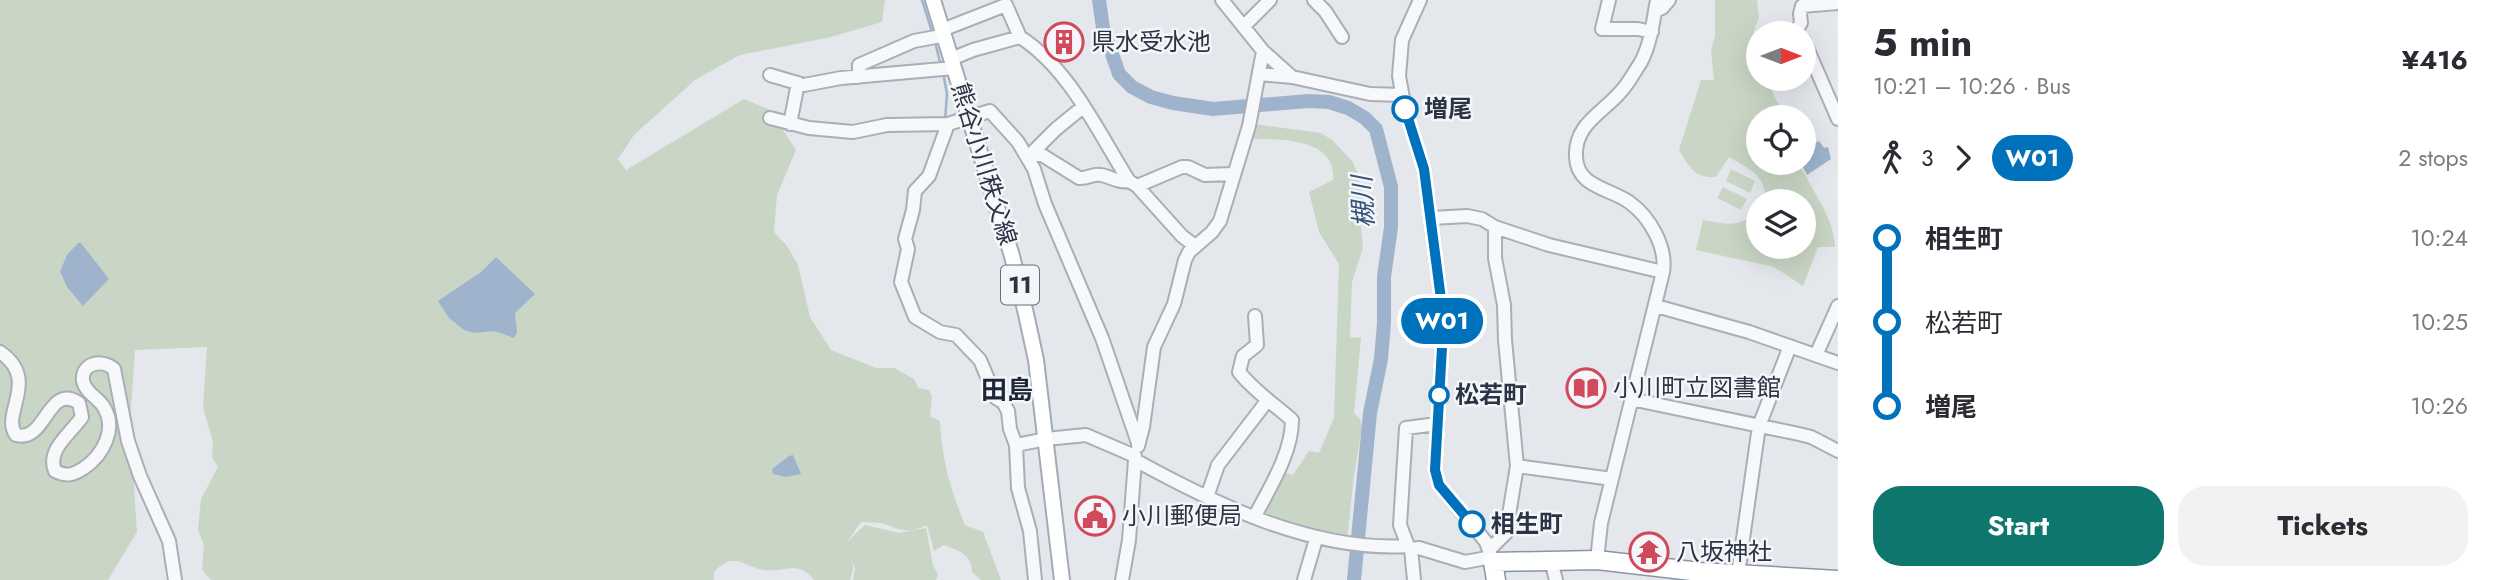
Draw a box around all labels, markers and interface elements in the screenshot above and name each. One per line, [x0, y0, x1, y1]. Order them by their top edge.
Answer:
text: 5 min [1873, 15, 1972, 70]
building icon: 県水受水池 [1043, 21, 1085, 63]
north arrow [1746, 21, 1816, 91]
map controls [1746, 21, 1816, 259]
place label: 県水受水池 [1091, 24, 1211, 59]
text: ¥416 [2402, 41, 2468, 79]
text: 10:21 – 10:26 · Bus [1873, 69, 2071, 103]
street label: 熊谷小川秩父線 [943, 78, 1026, 249]
place label: 増尾 [1424, 91, 1472, 126]
marker: 増尾 [1392, 96, 1418, 122]
button: locate [1746, 105, 1816, 175]
icon: walk [1873, 139, 1911, 177]
icon: forward [1944, 139, 1982, 177]
text: W01 [2006, 140, 2059, 175]
text: 3 [1921, 141, 1934, 175]
text: 2 stops [2398, 141, 2468, 175]
water label: 槻川 [1343, 172, 1383, 229]
button: layers [1746, 189, 1816, 259]
text: 相生町 [1925, 220, 2003, 258]
text: 10:24 [2410, 221, 2468, 255]
road number: 11 [1001, 266, 1039, 304]
line badge: W01 [1402, 298, 1482, 344]
text: W01 [1415, 303, 1469, 338]
text: 松若町 [1925, 304, 2003, 342]
text: 10:25 [2411, 305, 2468, 339]
library icon: 小川町立図書館 [1565, 367, 1607, 409]
place label: 小川町立図書館 [1613, 370, 1781, 405]
district label: 田島 [981, 371, 1033, 409]
place label: 松若町 [1455, 377, 1527, 412]
marker: 松若町 [1429, 385, 1449, 405]
text: 増尾 [1925, 388, 1977, 426]
text: 10:26 [2411, 389, 2468, 423]
button: Start [1873, 486, 2164, 566]
button: Tickets [2178, 486, 2468, 566]
public building icon: 小川郵便局 [1074, 495, 1116, 537]
place label: 小川郵便局 [1122, 498, 1242, 533]
place label: 相生町 [1491, 506, 1563, 541]
marker: 相生町 [1459, 511, 1485, 537]
temple icon: 八坂神社 [1628, 531, 1670, 573]
place label: 八坂神社 [1676, 534, 1772, 569]

